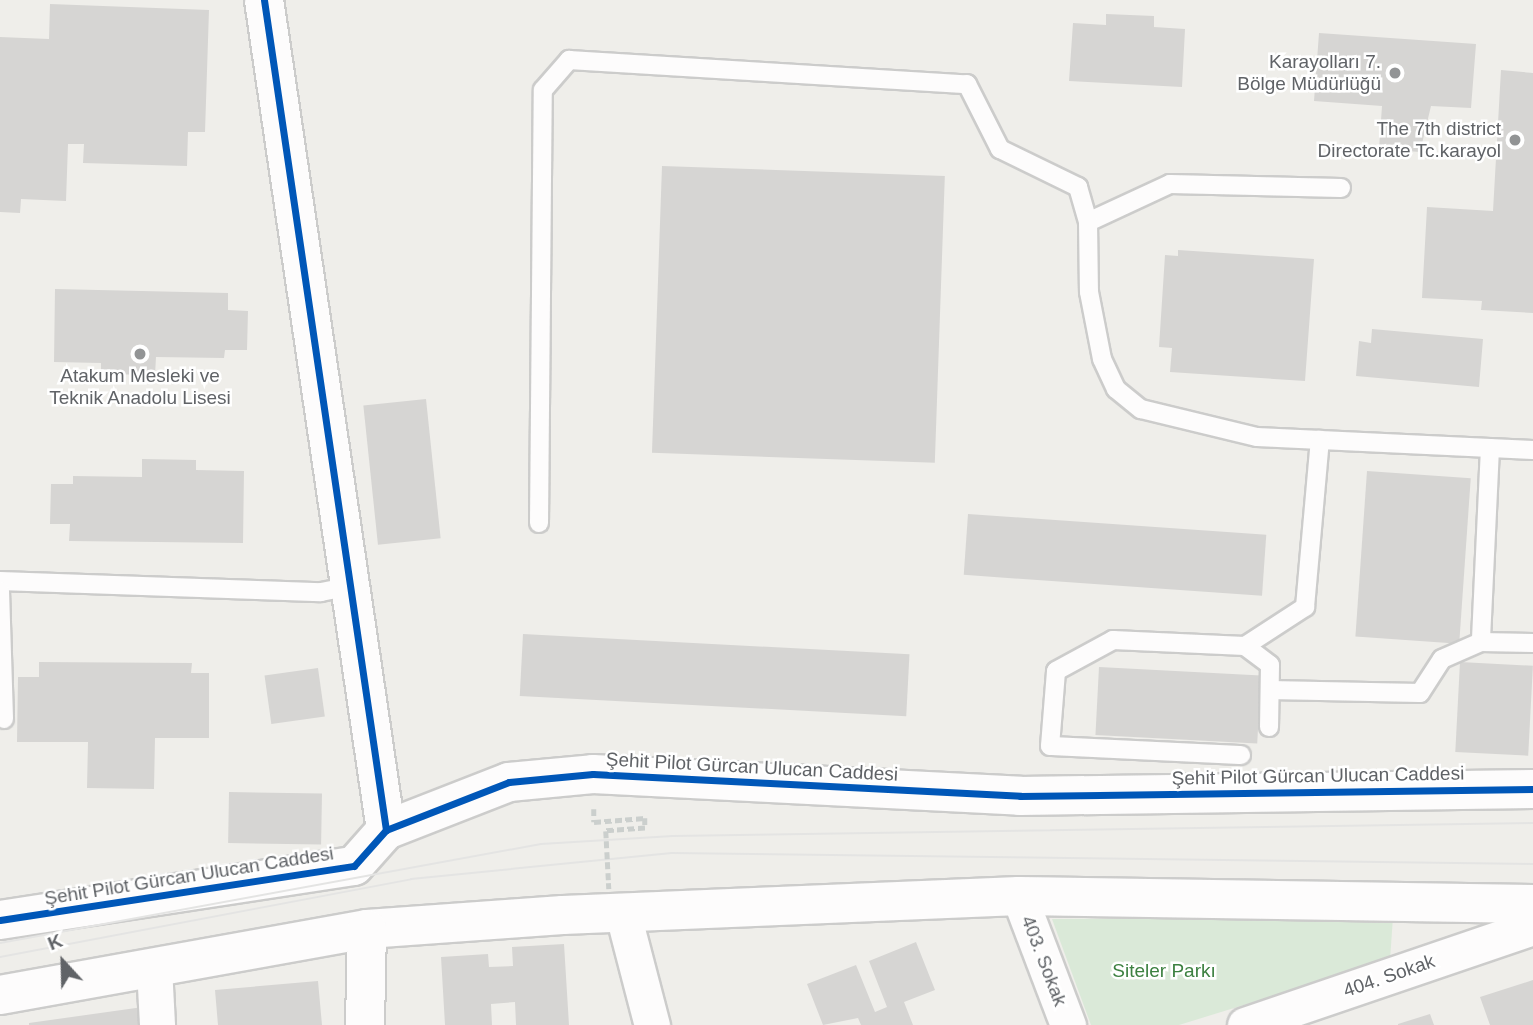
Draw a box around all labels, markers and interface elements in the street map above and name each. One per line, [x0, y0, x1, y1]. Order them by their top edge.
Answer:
place label: Karayolları 7. Bölge Müdürlüğü [1237, 51, 1381, 95]
marker: Karayolları 7. Bölge Müdürlüğü [1387, 65, 1403, 81]
place label: The 7th district Directorate Tc.karayol [1317, 118, 1501, 162]
marker: The 7th district Directorate Tc.karayol [1507, 132, 1523, 148]
marker: Atakum Mesleki ve Teknik Anadolu Lisesi [132, 346, 148, 362]
place label: Atakum Mesleki ve Teknik Anadolu Lisesi [49, 365, 231, 409]
street label: Şehit Pilot Gürcan Ulucan Caddesi [605, 748, 899, 786]
street label: Şehit Pilot Gürcan Ulucan Caddesi [1172, 762, 1464, 790]
street label: Şehit Pilot Gürcan Ulucan Caddesi [43, 842, 335, 910]
street label: 403. Sokak [1016, 913, 1072, 1009]
north arrow [28, 927, 98, 997]
text: K [45, 930, 65, 954]
street label: 404. Sokak [1340, 950, 1438, 1002]
park label: Siteler Parkı [1112, 960, 1216, 982]

